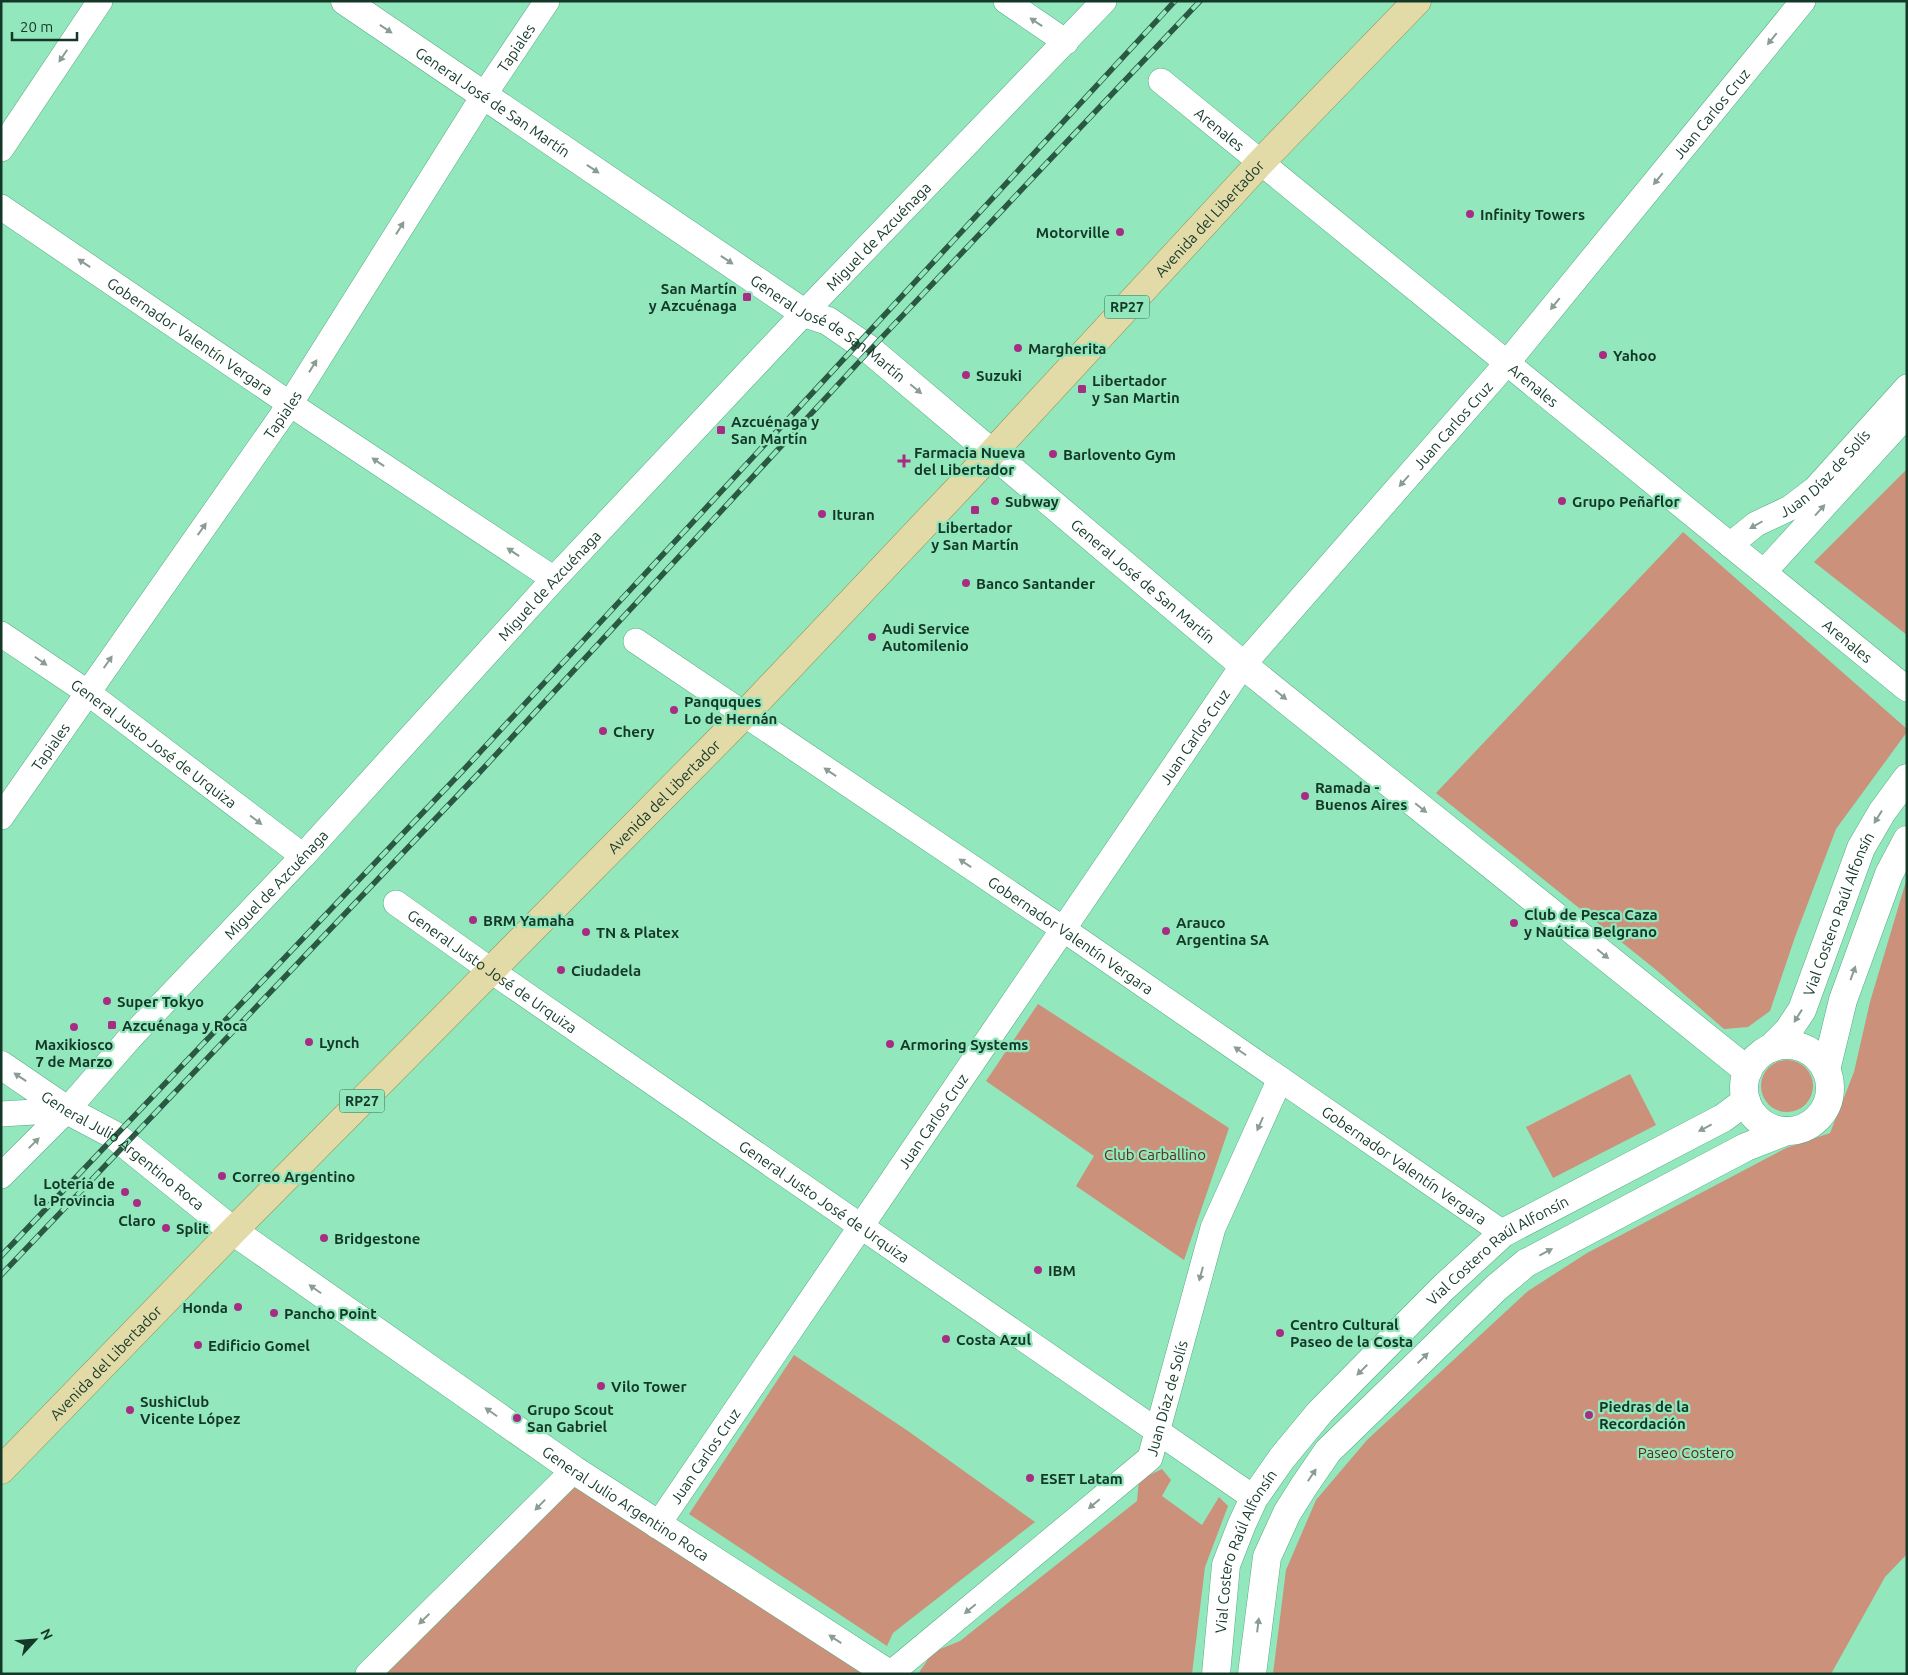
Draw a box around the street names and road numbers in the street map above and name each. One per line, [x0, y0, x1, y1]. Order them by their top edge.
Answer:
street label: Tapiales [494, 20, 538, 75]
street label: General José de San Martín [413, 43, 573, 160]
street label: Juan Carlos Cruz [1669, 65, 1753, 162]
street label: Arenales [1192, 104, 1248, 154]
street label: Avenida del Libertador [1151, 156, 1267, 280]
street label: Miguel de Azcuénaga [822, 178, 934, 293]
street label: General José de San Martín [748, 271, 909, 385]
street label: Gobernador Valentín Vergara [104, 274, 276, 398]
road number: RP27 [1104, 296, 1150, 318]
street label: Arenales [1506, 360, 1562, 410]
street label: Juan Carlos Cruz [1410, 378, 1496, 473]
street label: Tapiales [260, 388, 305, 442]
street label: Juan Díaz de Solís [1777, 426, 1873, 520]
street label: General José de San Martín [1068, 515, 1219, 646]
street label: Miguel de Azcuénaga [494, 527, 604, 644]
street label: Arenales [1820, 616, 1876, 666]
street label: General Justo José de Urquiza [68, 675, 240, 811]
street label: Juan Carlos Cruz [1156, 686, 1233, 787]
street label: Tapiales [28, 719, 73, 774]
street label: Avenida del Libertador [604, 736, 724, 856]
street label: Miguel de Azcuénaga [221, 826, 331, 942]
street label: Vial Costero Raúl Alfonsín [1799, 829, 1877, 998]
street label: Gobernador Valentín Vergara [985, 873, 1157, 998]
street label: General Justo José de Urquiza [405, 906, 580, 1036]
street label: Juan Carlos Cruz [894, 1070, 971, 1172]
street label: General Julio Argentino Roca [38, 1087, 208, 1213]
road number: RP27 [340, 1090, 384, 1112]
street label: Gobernador Valentín Vergara [1319, 1102, 1490, 1228]
street label: General Justo José de Urquiza [736, 1136, 913, 1266]
street label: Vial Costero Raúl Alfonsín [1423, 1192, 1571, 1308]
street label: Avenida del Libertador [46, 1301, 165, 1423]
street label: Juan Díaz de Solís [1142, 1338, 1190, 1458]
street label: Juan Carlos Cruz [666, 1405, 743, 1507]
street label: General Julio Argentino Roca [539, 1442, 712, 1564]
street label: Vial Costero Raúl Alfonsín [1211, 1466, 1280, 1634]

